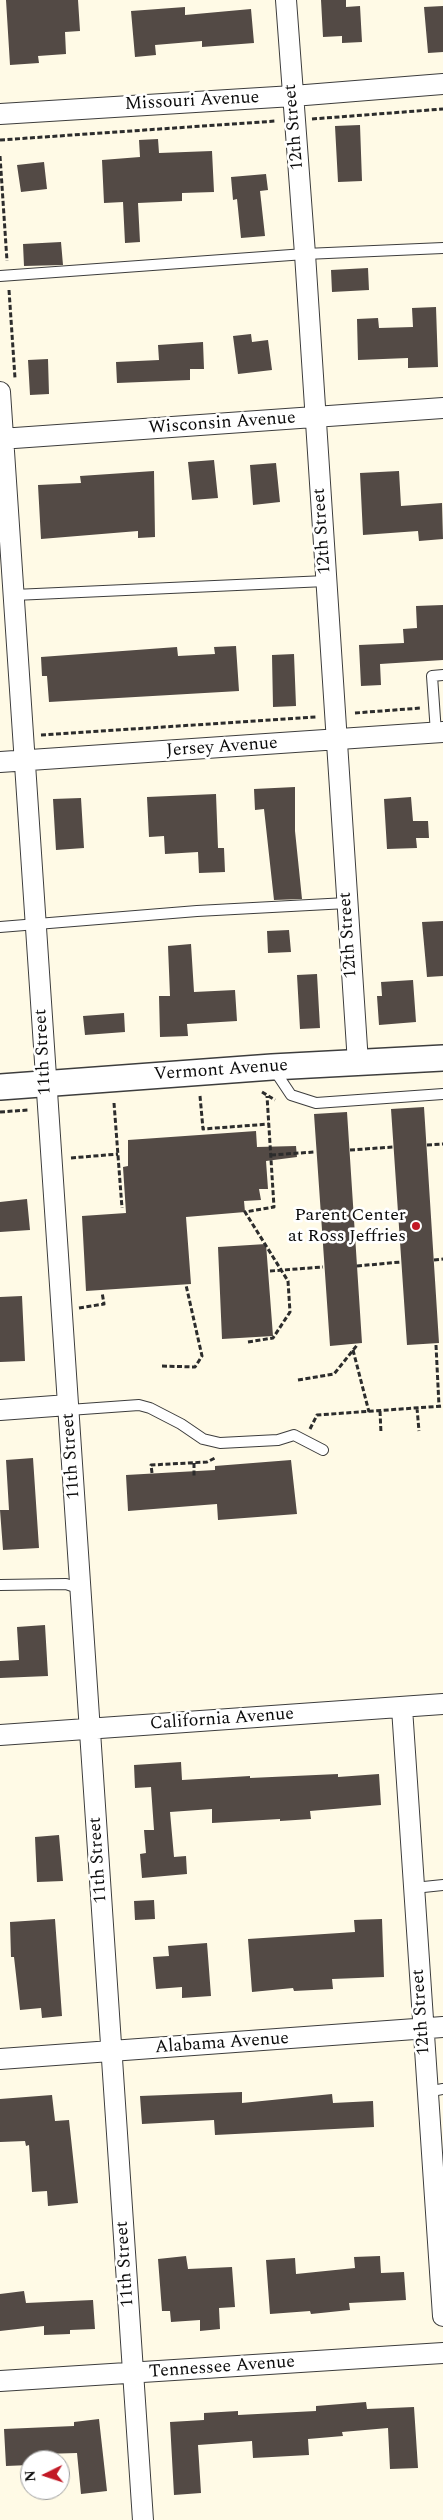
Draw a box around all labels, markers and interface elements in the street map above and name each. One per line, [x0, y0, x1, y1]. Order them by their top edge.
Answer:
street label: 12th Street [280, 83, 310, 171]
street label: Missouri Avenue [124, 88, 260, 116]
street label: Wisconsin Avenue [148, 408, 296, 440]
street label: 12th Street [309, 487, 337, 575]
street label: Jersey Avenue [166, 733, 278, 763]
street label: 12th Street [335, 891, 363, 979]
street label: 11th Street [31, 1008, 57, 1096]
street label: Vermont Avenue [153, 1056, 289, 1086]
place label: Parent Center at Ross Jeffries [288, 1205, 406, 1248]
marker: Parent Center at Ross Jeffries [410, 1220, 422, 1232]
street label: 11th Street [58, 1412, 86, 1500]
street label: California Avenue [149, 1704, 295, 1736]
street label: 11th Street [85, 1816, 113, 1904]
street label: 12th Street [408, 1968, 436, 2056]
street label: Alabama Avenue [154, 2029, 290, 2059]
street label: 11th Street [112, 2220, 140, 2308]
street label: Tennessee Avenue [148, 2352, 296, 2384]
north arrow [20, 2450, 70, 2500]
text: N [20, 2470, 41, 2482]

